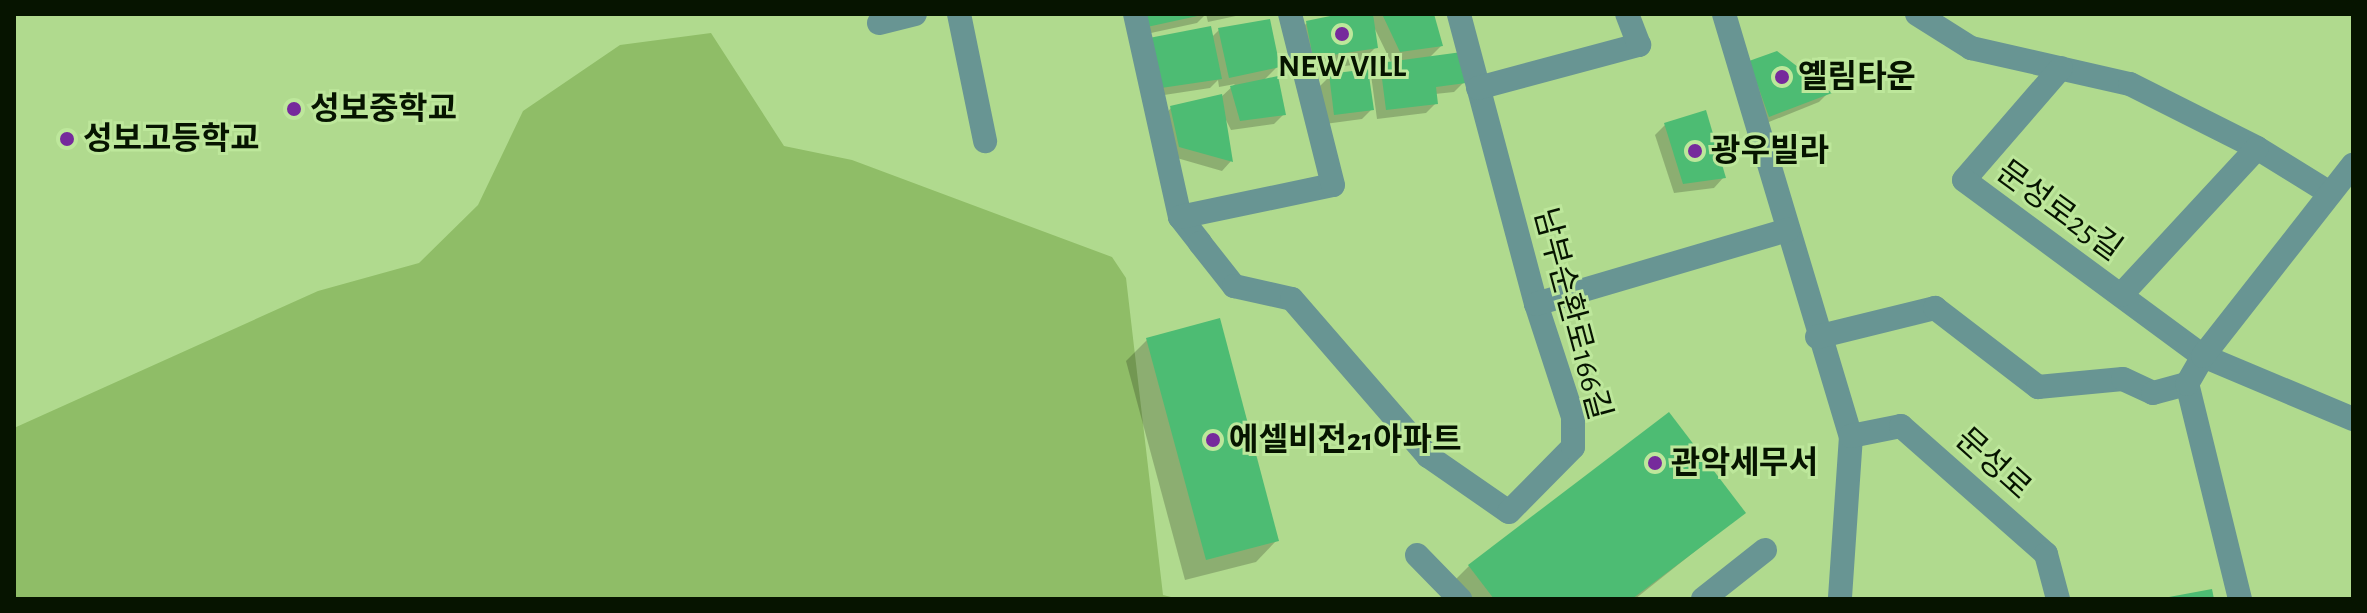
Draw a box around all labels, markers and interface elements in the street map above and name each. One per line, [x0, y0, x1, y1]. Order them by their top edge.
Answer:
marker: NEW VILL [1333, 25, 1351, 43]
place label: NEW VILL [1278, 47, 1406, 85]
place label: 옐림타운 [1798, 58, 1916, 96]
marker: 옐림타운 [1773, 68, 1791, 86]
place label: 성보중학교 [310, 90, 457, 128]
marker: 성보중학교 [285, 100, 303, 118]
place label: 성보고등학교 [83, 120, 260, 158]
marker: 성보고등학교 [58, 130, 76, 148]
place label: 광우빌라 [1711, 132, 1829, 170]
marker: 광우빌라 [1686, 142, 1704, 160]
street label: 문성로25길 [1989, 153, 2129, 269]
street label: 남부순환로166길 [1525, 204, 1619, 424]
street label: 문성로 [1947, 420, 2039, 508]
place label: 에셀비전21아파트 [1229, 421, 1462, 459]
marker: 에셀비전21아파트 [1204, 431, 1222, 449]
place label: 관악세무서 [1671, 444, 1818, 482]
marker: 관악세무서 [1646, 454, 1664, 472]

